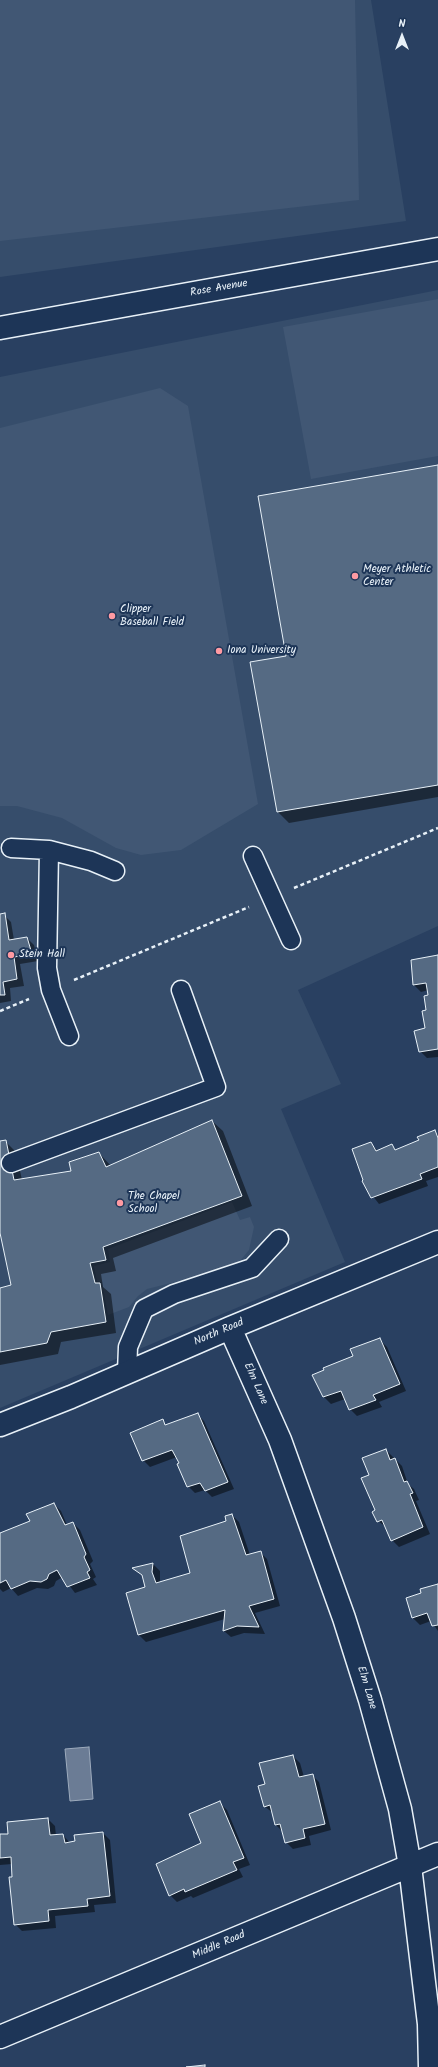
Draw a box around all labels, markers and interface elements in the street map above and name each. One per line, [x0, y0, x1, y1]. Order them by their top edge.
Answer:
text: N [399, 15, 405, 33]
north arrow [382, 16, 422, 56]
street label: Rose Avenue [189, 277, 249, 301]
place label: Meyer Athletic Center [363, 563, 431, 589]
marker: Meyer Athletic Center [350, 571, 360, 581]
place label: Clipper Baseball Field [120, 603, 184, 629]
marker: Clipper Baseball Field [107, 611, 117, 621]
place label: Iona University [227, 644, 296, 658]
marker: Iona University [214, 646, 224, 656]
place label: Stein Hall [19, 948, 65, 962]
marker: Stein Hall [6, 950, 16, 960]
place label: The Chapel School [128, 1190, 180, 1216]
marker: The Chapel School [115, 1198, 125, 1208]
street label: North Road [192, 1317, 246, 1349]
street label: Elm Lane [240, 1361, 270, 1407]
street label: Elm Lane [353, 1665, 379, 1711]
street label: Middle Road [190, 1929, 248, 1963]

